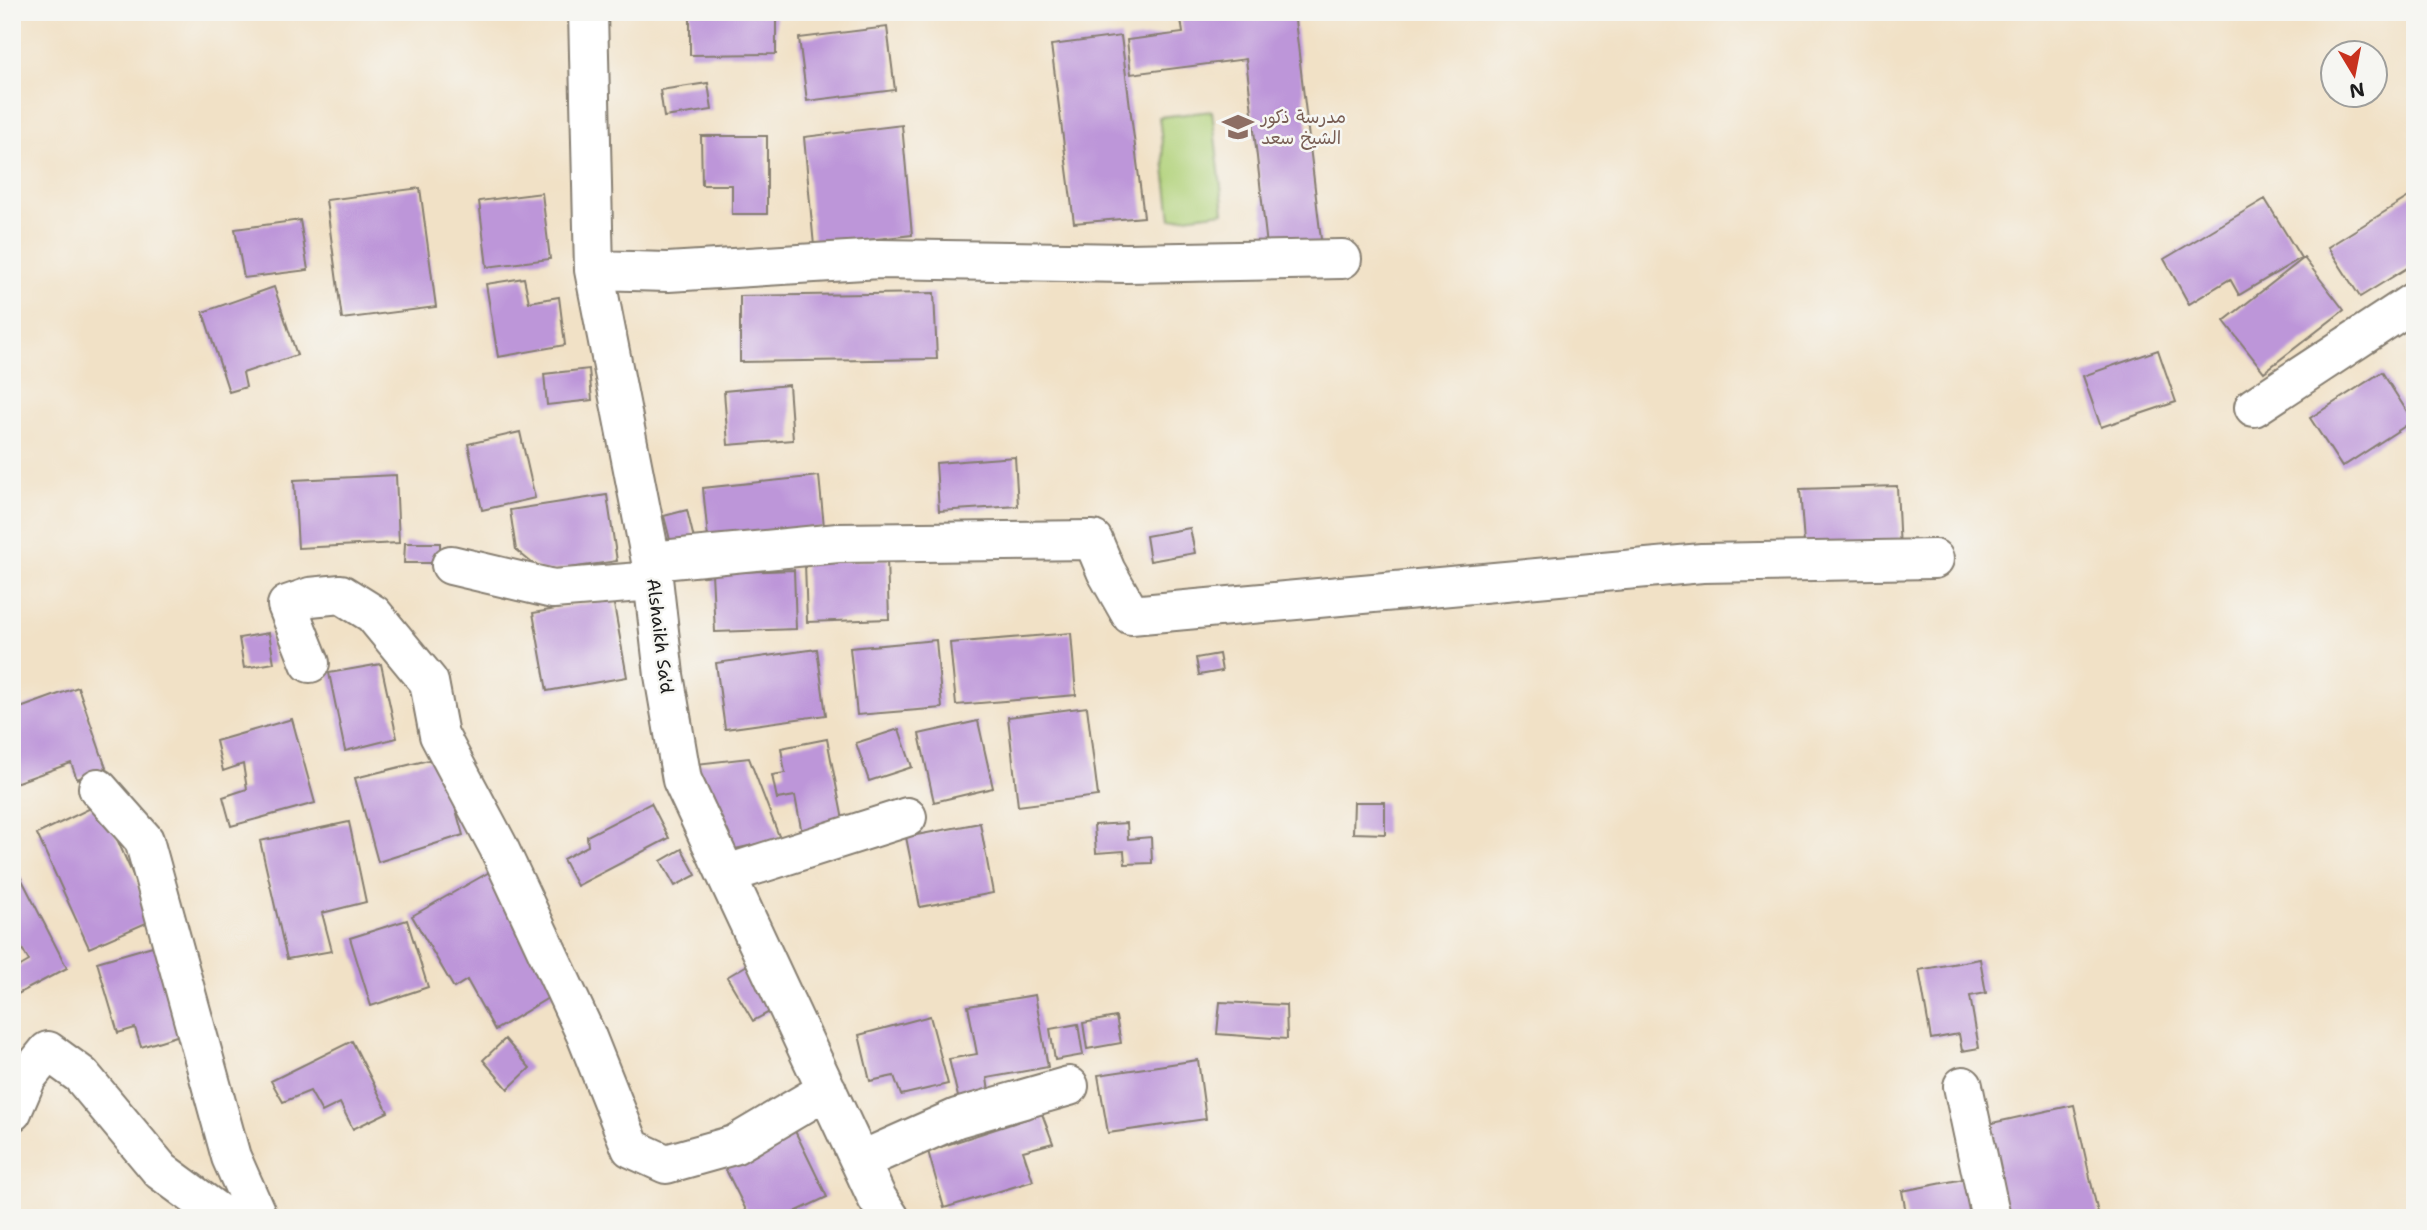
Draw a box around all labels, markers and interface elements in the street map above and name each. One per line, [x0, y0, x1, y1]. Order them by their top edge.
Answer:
north arrow [2318, 38, 2388, 108]
text: N [2347, 77, 2366, 104]
place label: مدرسة ذكور الشيخ سعد [1259, 105, 1346, 150]
school or university icon: مدرسة ذكور الشيخ سعد [1221, 110, 1255, 144]
street label: Alshaikh Sa'd [641, 577, 679, 695]

